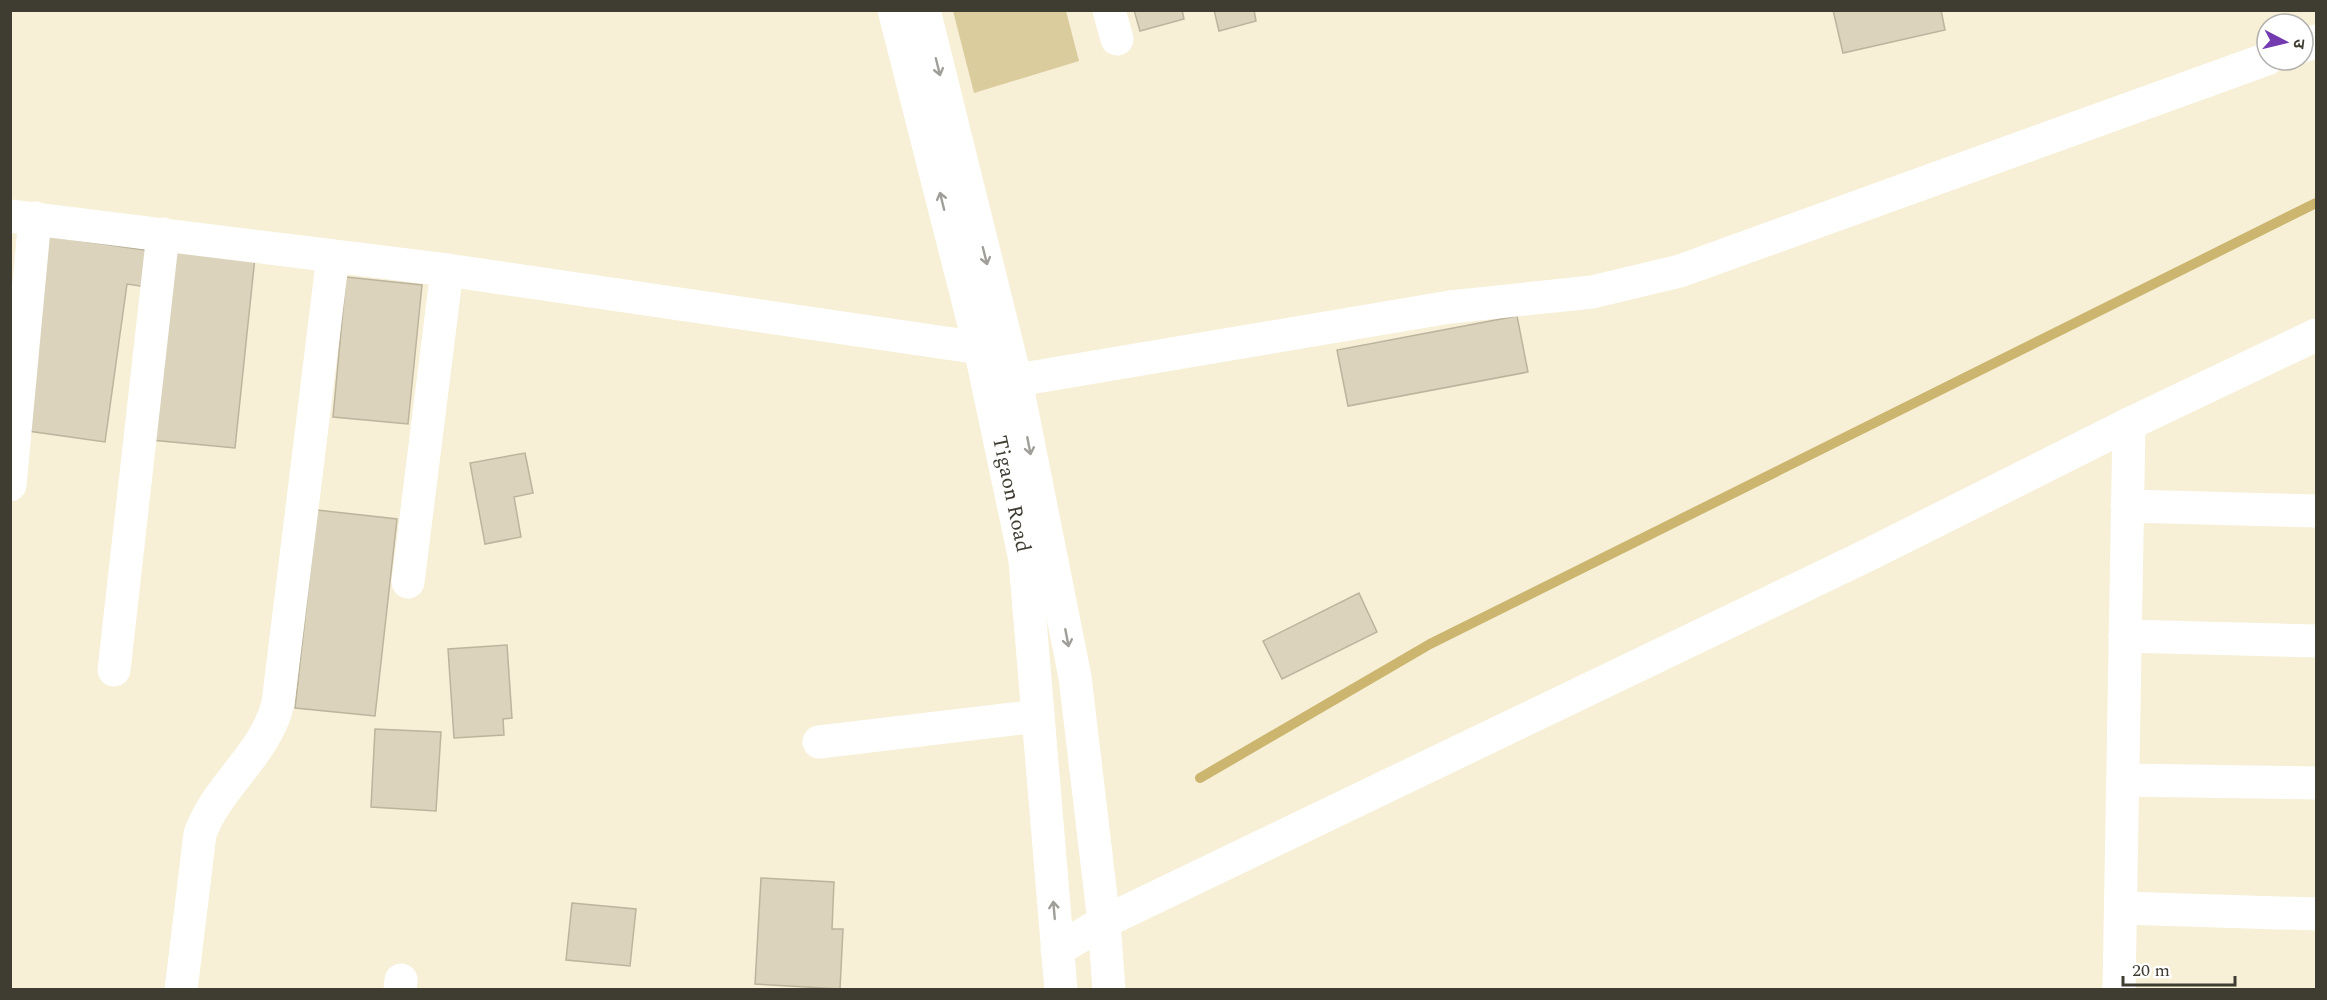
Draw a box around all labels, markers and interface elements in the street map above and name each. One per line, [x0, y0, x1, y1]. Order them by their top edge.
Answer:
north arrow [2255, 12, 2315, 72]
text: उ [2286, 38, 2311, 50]
one-way arrow [933, 57, 945, 76]
one-way arrow [936, 192, 948, 211]
one-way arrow [980, 247, 992, 266]
street label: Tigaon Road [983, 433, 1039, 555]
one-way arrow [1024, 436, 1035, 456]
one-way arrow [1062, 627, 1073, 647]
one-way arrow [1048, 901, 1059, 921]
scale bar [2123, 949, 2236, 987]
text: 20 m [2132, 957, 2170, 984]

